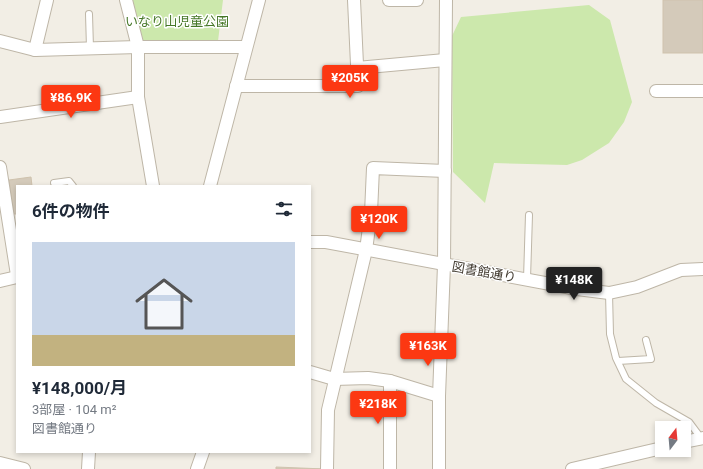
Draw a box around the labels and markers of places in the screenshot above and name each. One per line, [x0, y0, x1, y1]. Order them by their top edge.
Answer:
pin: ¥205K [322, 65, 378, 99]
pin: ¥86.9K [38, 85, 104, 119]
pin: ¥120K [351, 206, 407, 240]
pin: ¥148K [546, 267, 602, 301]
pin: ¥163K [400, 333, 456, 367]
pin: ¥218K [350, 391, 406, 425]

